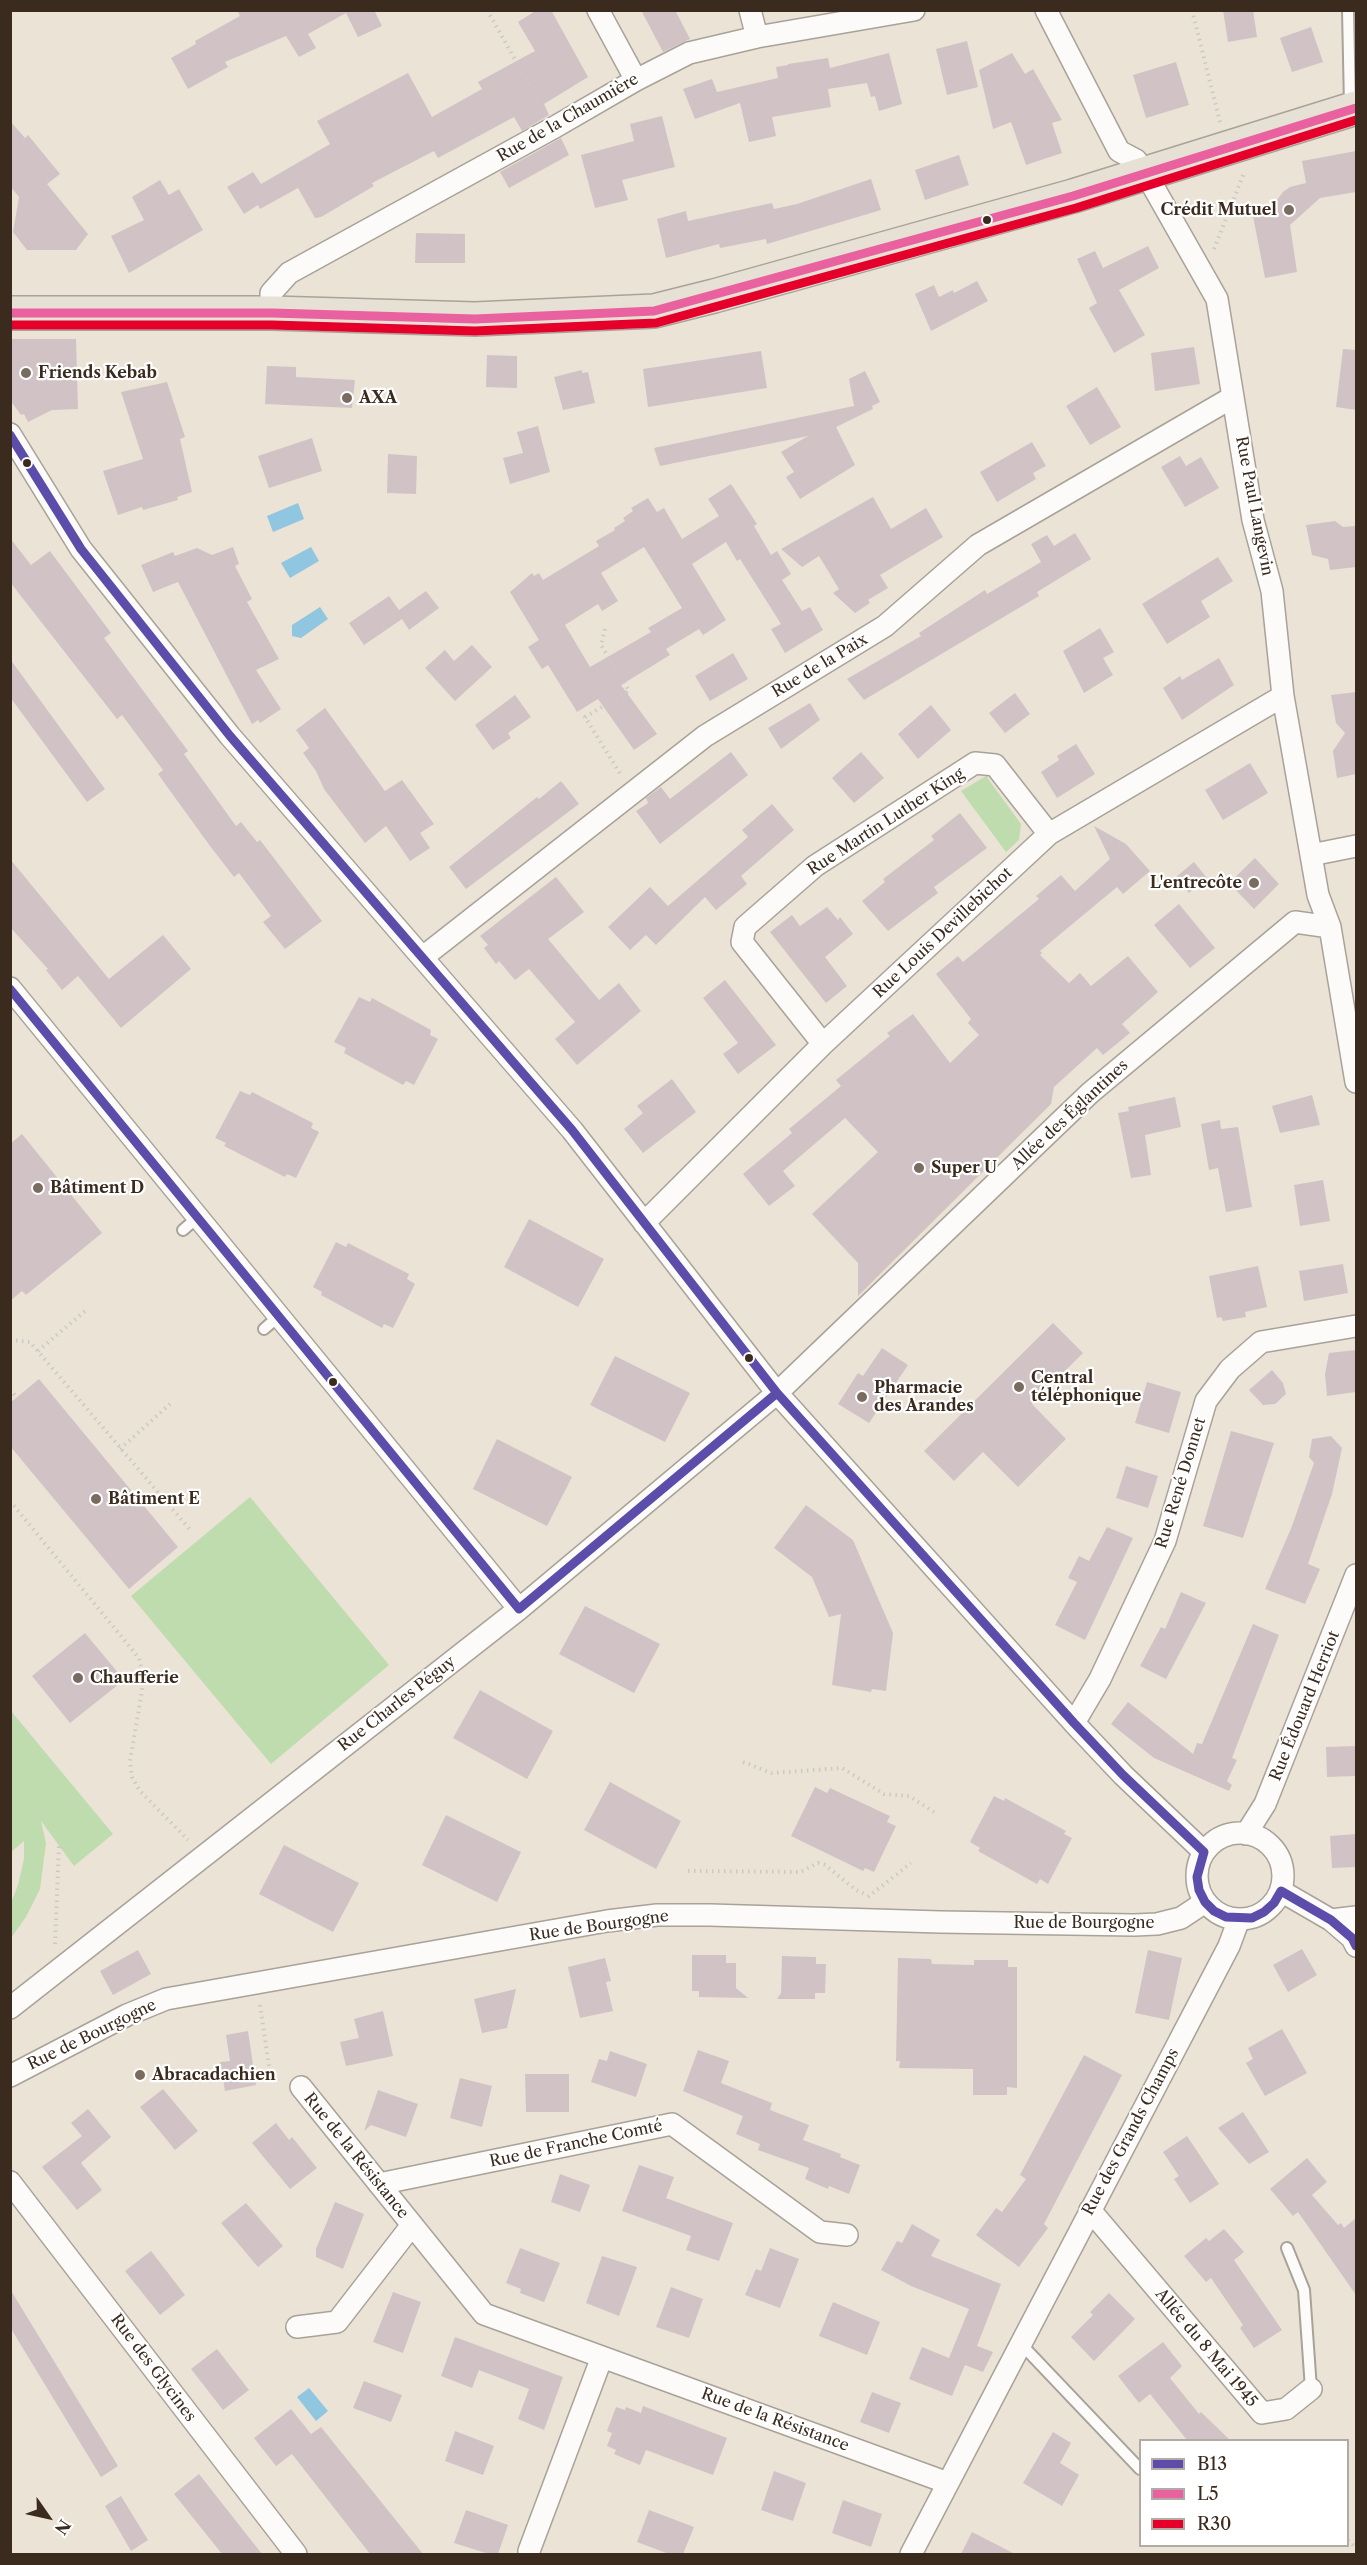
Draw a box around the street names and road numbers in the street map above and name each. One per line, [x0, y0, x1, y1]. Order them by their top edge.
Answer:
street label: Rue de la Chaumière [494, 70, 642, 166]
street label: Rue Paul Langevin [1231, 435, 1277, 577]
street label: Rue de la Paix [769, 630, 871, 702]
street label: Rue Martin Luther King [804, 764, 968, 880]
street label: Rue Louis Devillebichot [870, 864, 1016, 1002]
street label: Allée des Églantines [1008, 1056, 1132, 1174]
street label: Rue René Donnet [1152, 1415, 1210, 1551]
street label: Rue Édouard Herriot [1266, 1628, 1344, 1784]
street label: Rue Charles Péguy [335, 1652, 459, 1756]
street label: Rue de Bourgogne [528, 1907, 670, 1945]
street label: Rue de Bourgogne [1014, 1913, 1154, 1933]
street label: Rue de Bourgogne [24, 1996, 160, 2074]
street label: Rue des Grands Champs [1079, 2045, 1183, 2219]
street label: Rue de la Résistance [299, 2089, 413, 2223]
street label: Rue de Franche Comté [488, 2116, 664, 2172]
street label: Allée du 8 Mai 1945 [1151, 2285, 1261, 2411]
street label: Rue des Glycines [106, 2310, 200, 2426]
street label: Rue de la Résistance [698, 2384, 852, 2456]

